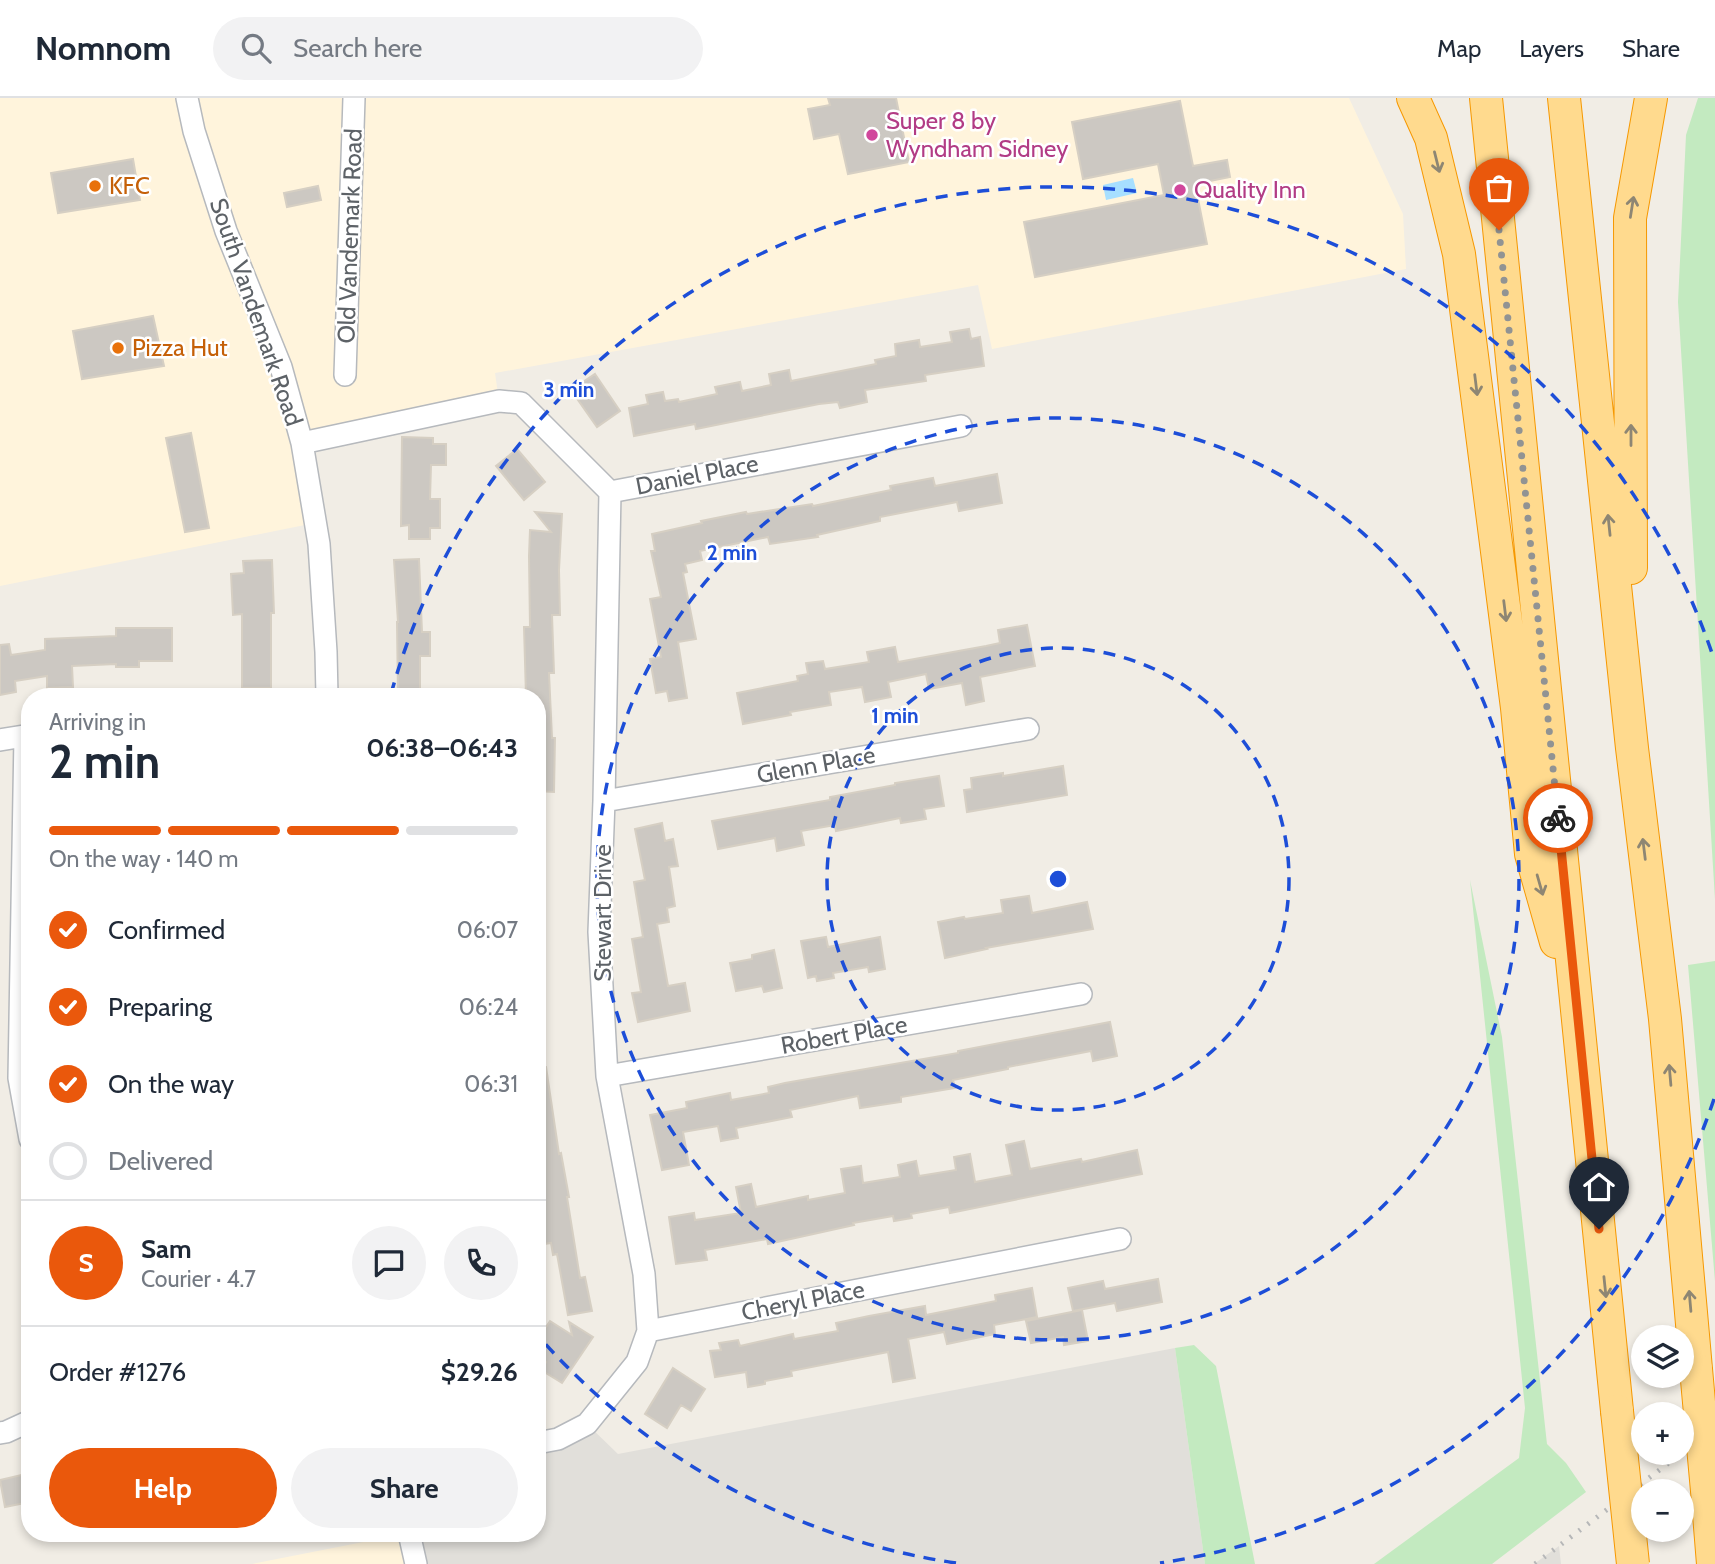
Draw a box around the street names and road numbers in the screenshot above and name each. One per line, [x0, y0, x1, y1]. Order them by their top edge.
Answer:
street label: Old Vandemark Road [331, 128, 368, 344]
street label: South Vandemark Road [204, 194, 309, 429]
street label: Daniel Place [633, 448, 761, 501]
street label: Glenn Place [754, 740, 877, 789]
street label: Stewart Drive [588, 844, 617, 982]
street label: Robert Place [779, 1009, 909, 1060]
street label: Cheryl Place [739, 1274, 867, 1327]

